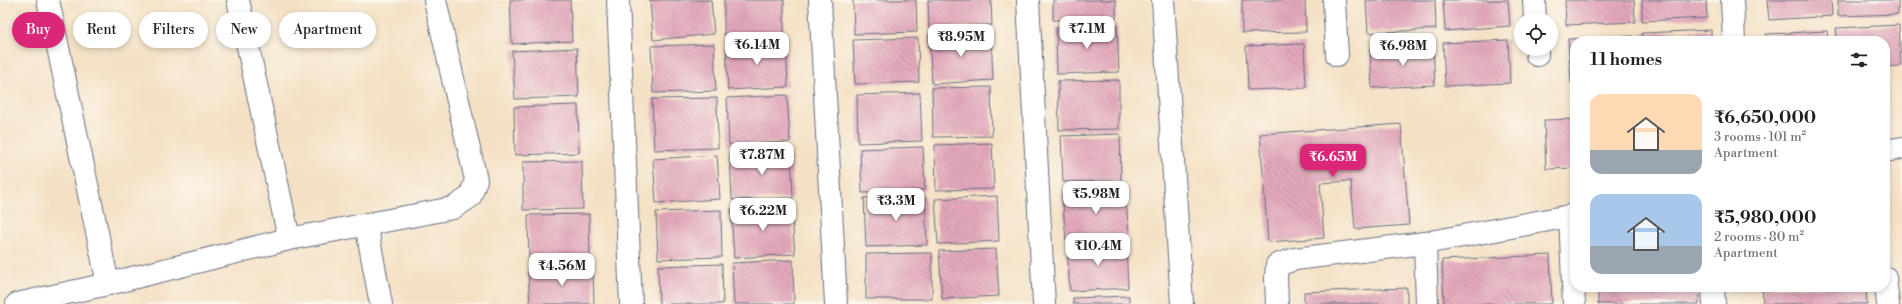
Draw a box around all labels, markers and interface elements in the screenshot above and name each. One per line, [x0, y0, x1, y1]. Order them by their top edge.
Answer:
chip: Buy [12, 12, 65, 48]
chip: Rent [73, 12, 131, 48]
chip: Filters [139, 12, 208, 48]
chip: New [216, 12, 271, 48]
chip: Apartment [279, 12, 376, 48]
map controls [1514, 12, 1558, 56]
button: locate [1514, 12, 1558, 56]
pin: ₹7.1M [1059, 16, 1115, 50]
text: ₹7.1M [1069, 21, 1105, 37]
pin: ₹8.95M [928, 24, 994, 58]
text: ₹8.95M [937, 29, 985, 45]
pin: ₹6.14M [724, 32, 790, 66]
pin: ₹6.98M [1370, 33, 1436, 67]
text: ₹6.14M [734, 37, 780, 53]
text: ₹6.98M [1379, 38, 1427, 54]
text: 11 homes [1590, 49, 1662, 71]
icon: filters [1848, 49, 1870, 71]
text: ₹6,650,000 [1714, 107, 1816, 129]
icon: home [1622, 110, 1670, 158]
text: 3 rooms · 101 m² [1714, 129, 1806, 145]
pin: ₹7.87M [729, 142, 795, 176]
pin: ₹6.65M [1300, 144, 1366, 178]
text: Apartment [1714, 145, 1778, 161]
text: ₹7.87M [739, 147, 785, 163]
text: ₹6.65M [1309, 149, 1357, 165]
pin: ₹5.98M [1063, 181, 1129, 215]
text: ₹5.98M [1072, 186, 1120, 202]
pin: ₹3.3M [868, 188, 924, 222]
text: ₹3.3M [876, 193, 916, 209]
pin: ₹6.22M [730, 198, 796, 232]
text: ₹6.22M [739, 203, 787, 219]
text: ₹5,980,000 [1714, 207, 1816, 229]
icon: home [1622, 210, 1670, 258]
text: 2 rooms · 80 m² [1714, 229, 1804, 245]
pin: ₹10.4M [1065, 233, 1131, 267]
text: ₹10.4M [1074, 238, 1122, 254]
text: Apartment [1714, 245, 1778, 261]
pin: ₹4.56M [529, 253, 595, 287]
text: ₹4.56M [538, 258, 586, 274]

